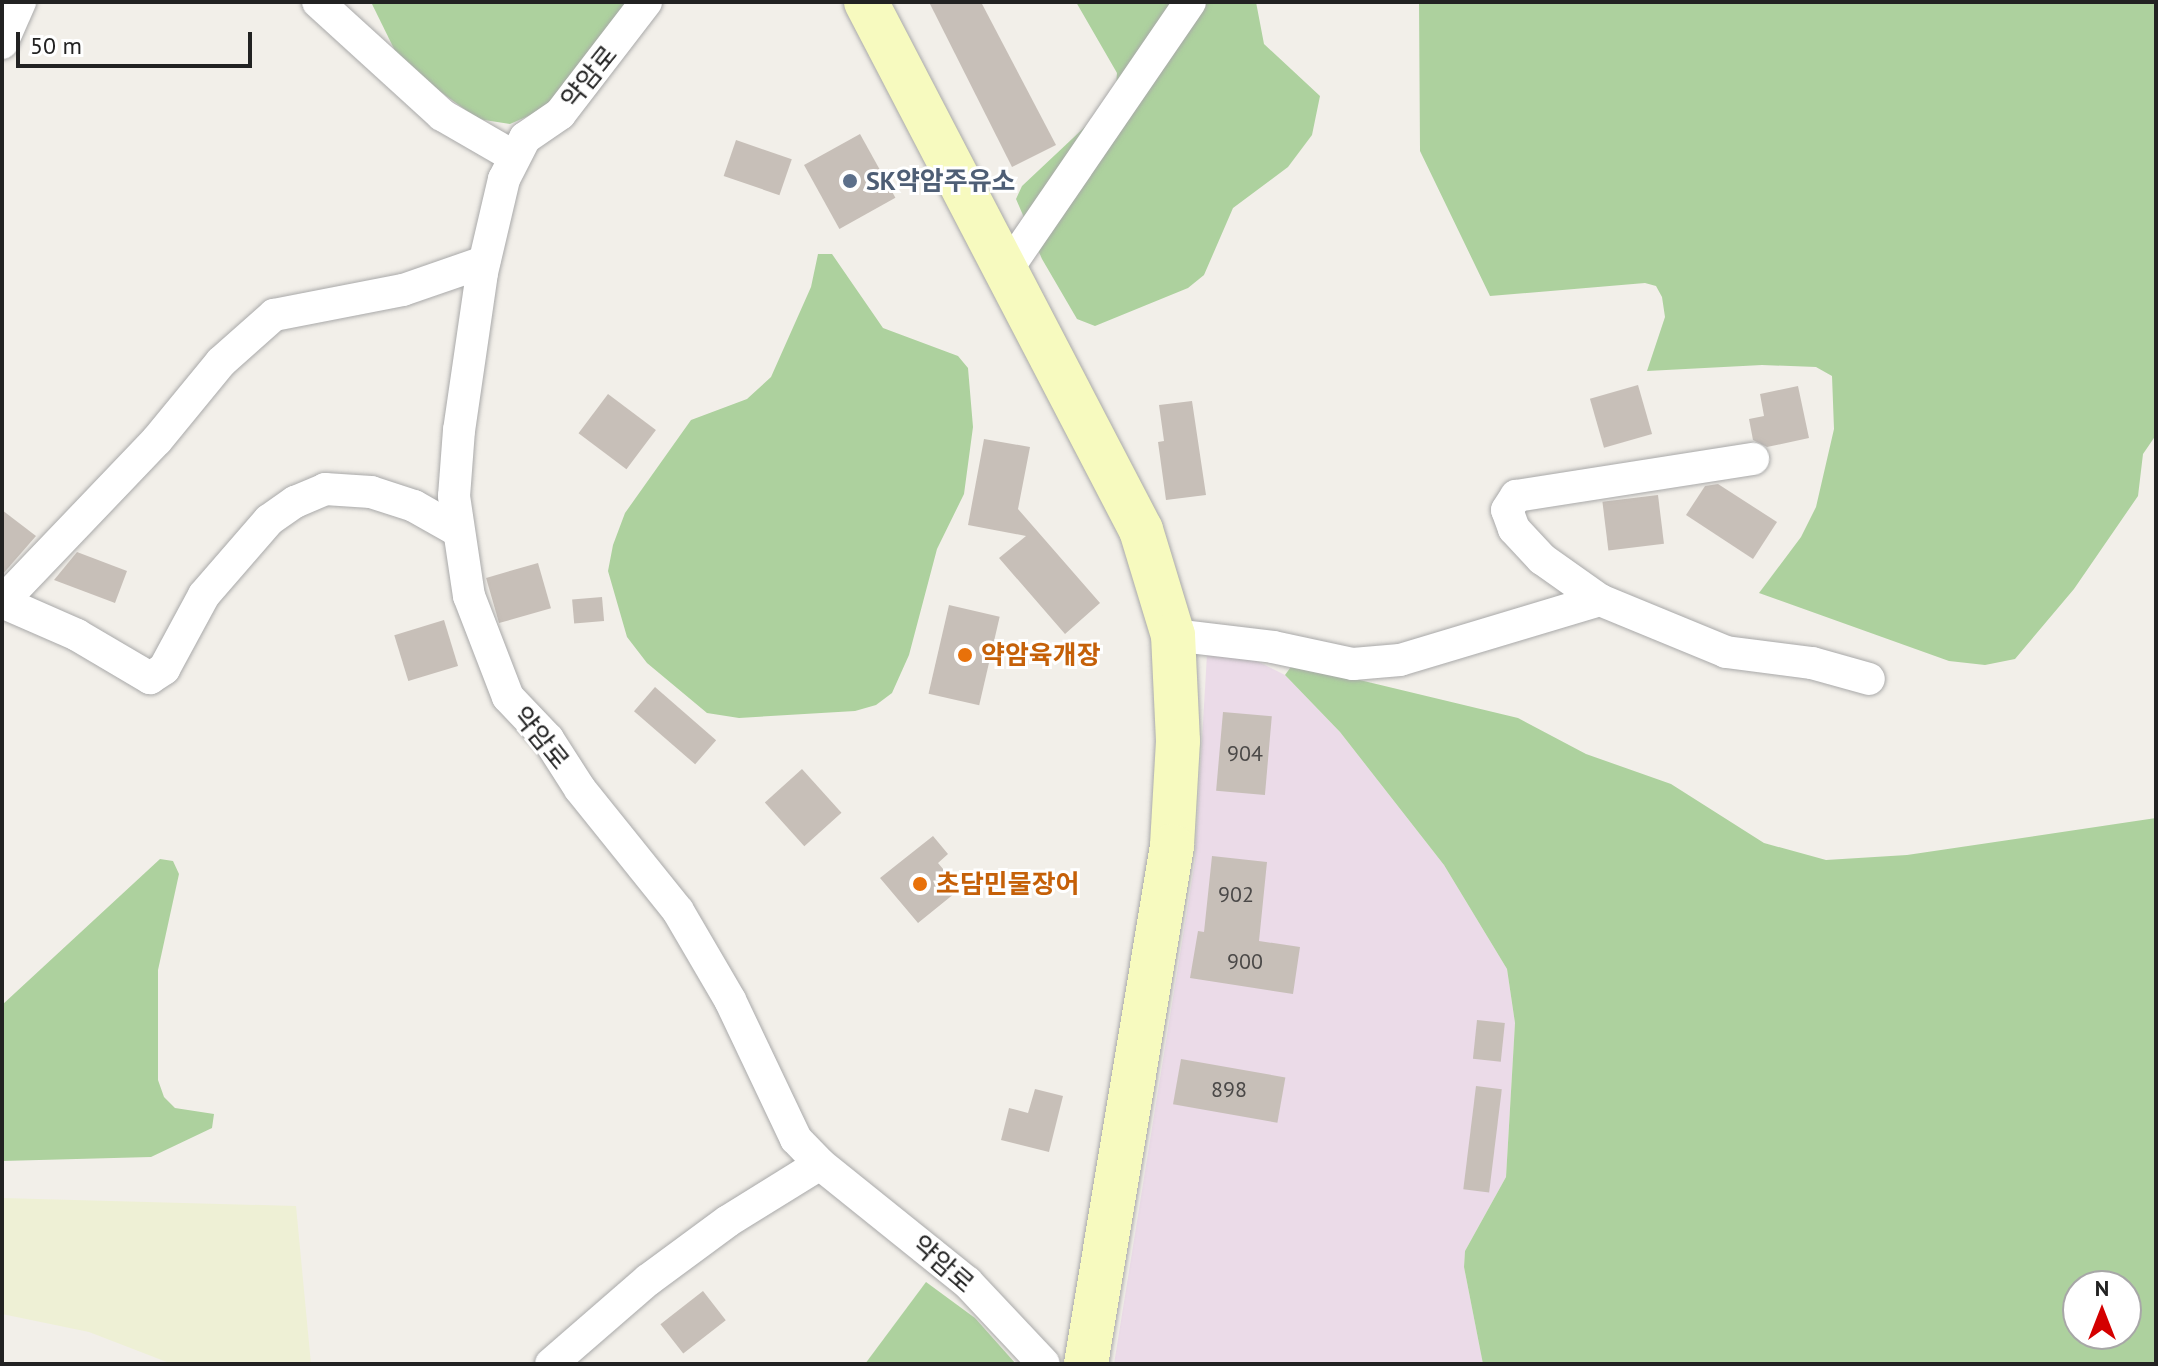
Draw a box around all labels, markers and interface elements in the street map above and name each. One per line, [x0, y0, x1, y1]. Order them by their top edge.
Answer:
scale bar [20, 16, 256, 66]
text: 50 m [30, 30, 82, 61]
street label: 약암로 [554, 39, 624, 115]
place label: SK약암주유소 [866, 165, 1015, 197]
marker: SK약암주유소 [841, 172, 859, 190]
place label: 약암육개장 [981, 639, 1101, 671]
marker: 약암육개장 [956, 646, 974, 664]
street label: 약암로 [506, 700, 576, 776]
house number: 904 [1227, 741, 1263, 767]
place label: 초담민물장어 [936, 868, 1080, 900]
marker: 초담민물장어 [911, 875, 929, 893]
house number: 902 [1218, 882, 1254, 908]
house number: 900 [1227, 949, 1263, 975]
house number: 898 [1211, 1077, 1247, 1103]
street label: 약암로 [906, 1229, 980, 1299]
north arrow [2062, 1270, 2142, 1350]
text: N [2095, 1274, 2109, 1302]

